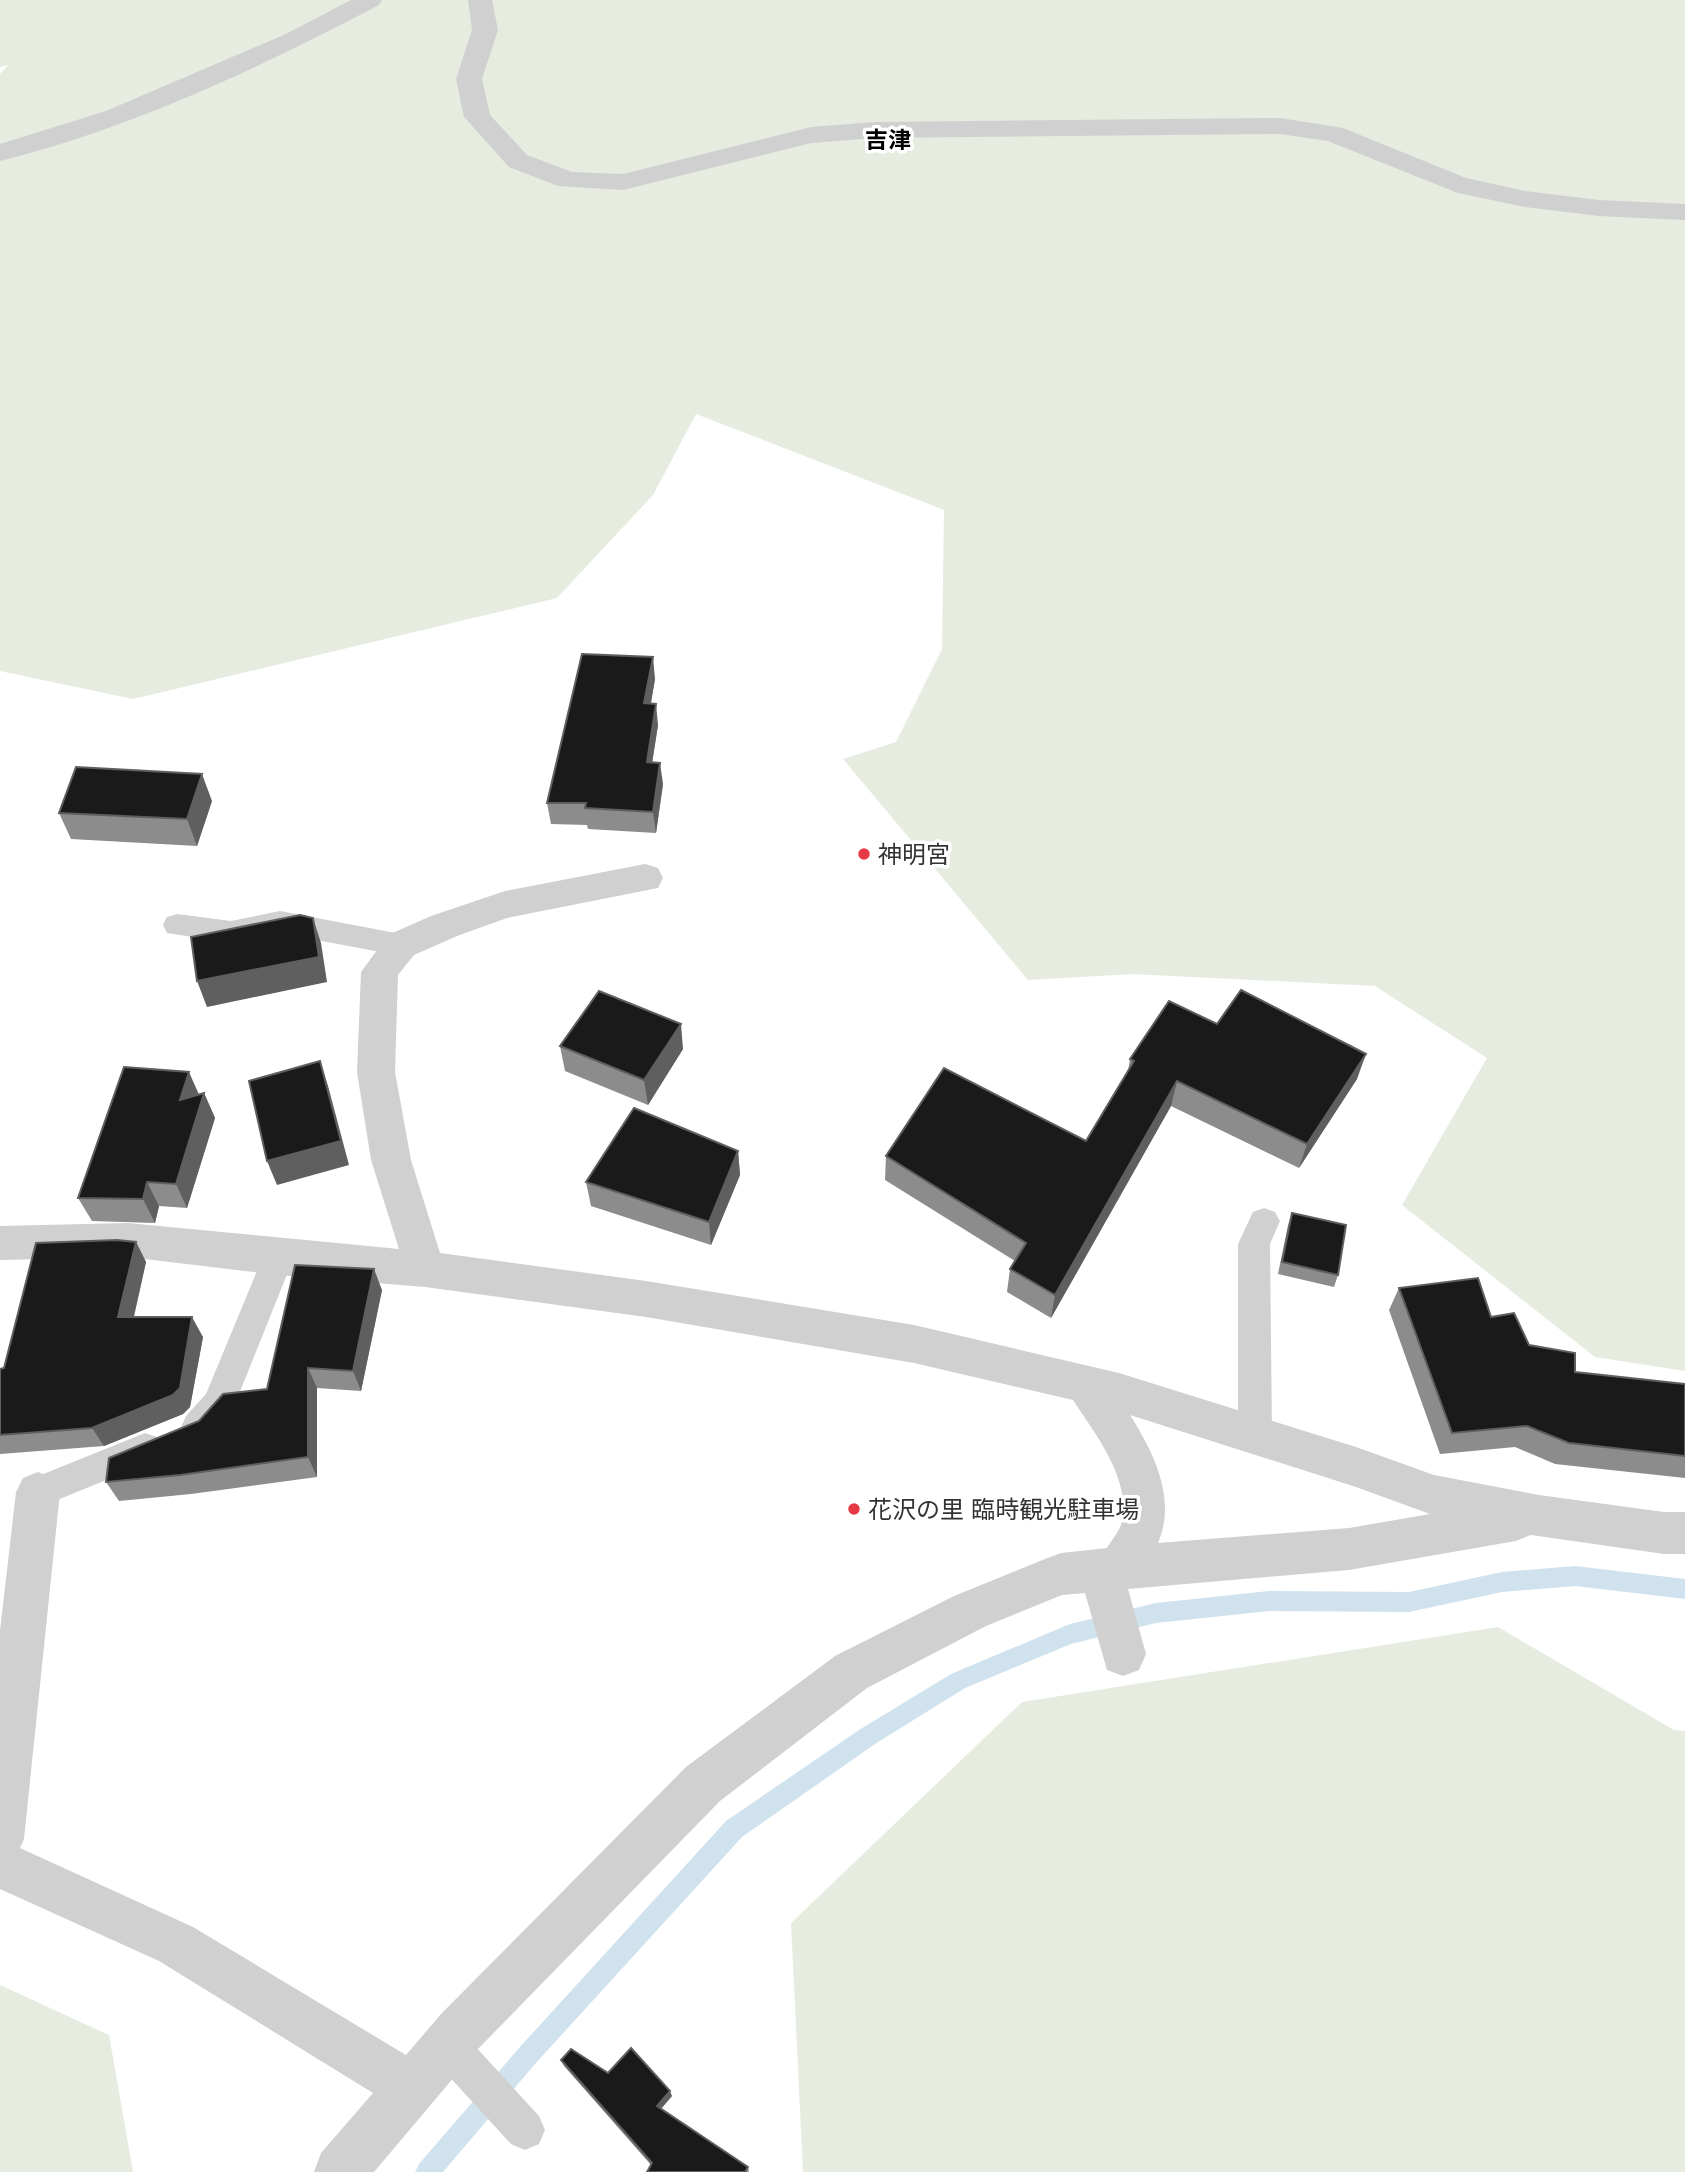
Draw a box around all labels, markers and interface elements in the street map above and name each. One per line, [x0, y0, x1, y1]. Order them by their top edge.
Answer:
district label: 吉津 [865, 123, 911, 157]
place label: 神明宮 [878, 837, 950, 872]
marker: 神明宮 [856, 846, 872, 862]
place label: 花沢の里 臨時観光駐車場 [868, 1492, 1139, 1527]
marker: 花沢の里 臨時観光駐車場 [846, 1501, 862, 1517]

